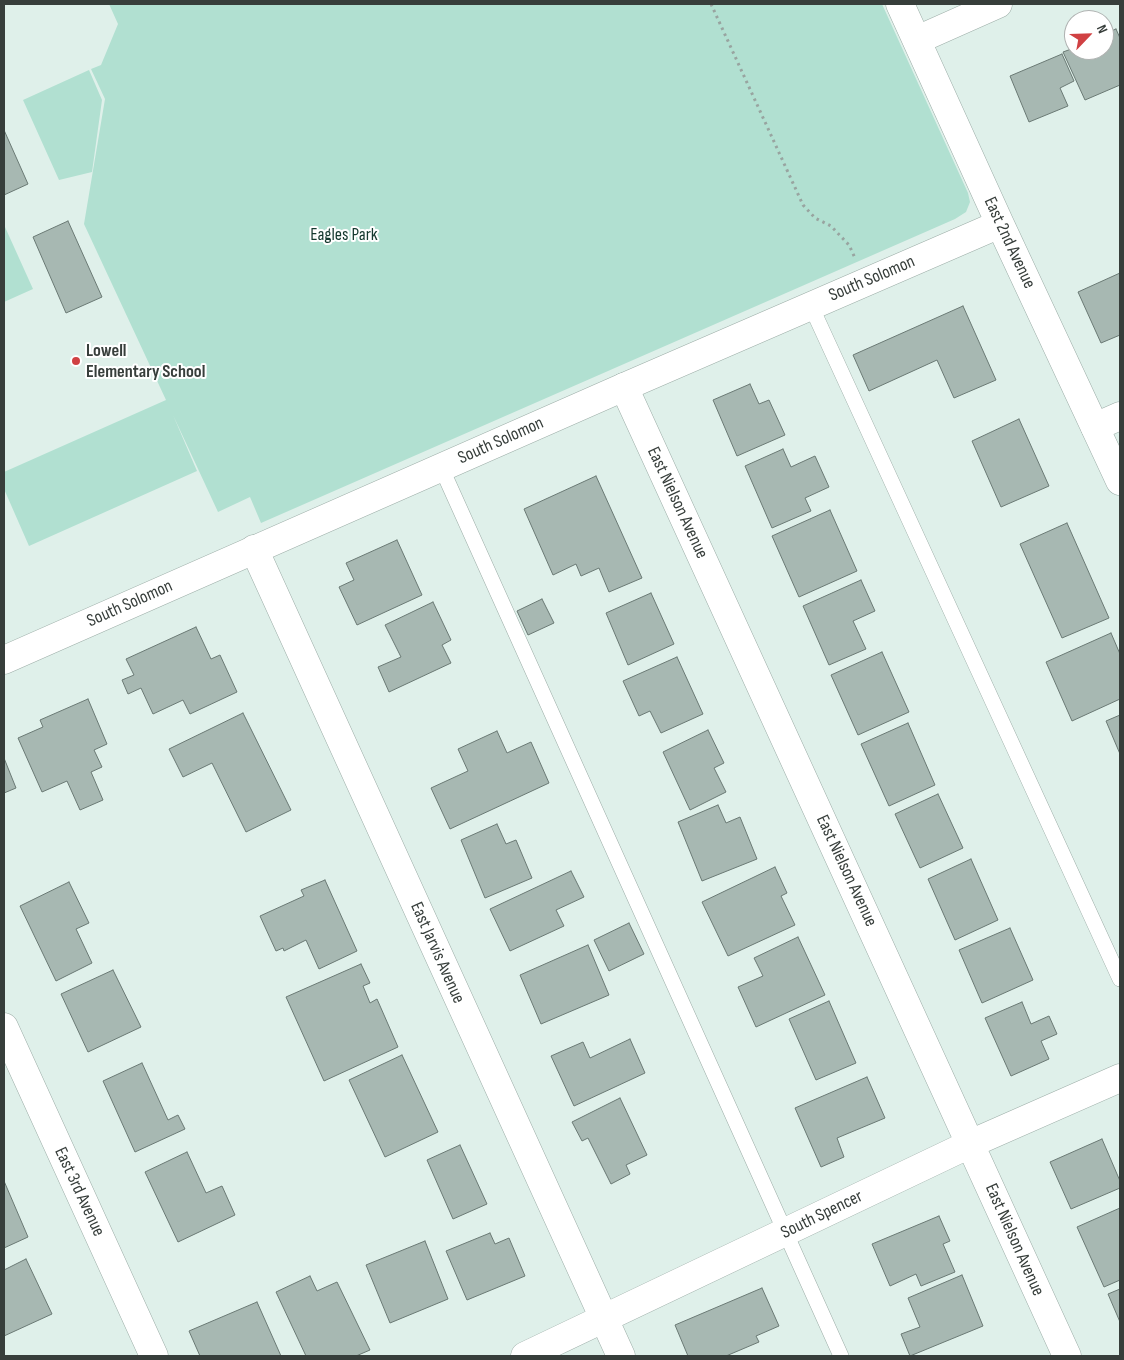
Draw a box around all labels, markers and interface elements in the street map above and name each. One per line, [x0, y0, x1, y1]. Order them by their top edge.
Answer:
north arrow [1064, 10, 1114, 60]
text: N [1093, 22, 1112, 36]
street label: East 2nd Avenue [978, 194, 1040, 292]
park label: Eagles Park [310, 224, 378, 246]
street label: South Solomon [826, 251, 918, 307]
place label: Lowell Elementary School [86, 340, 205, 382]
marker: Lowell Elementary School [70, 355, 82, 367]
street label: South Solomon [455, 413, 547, 469]
street label: East Nielson Avenue [642, 444, 712, 562]
street label: South Solomon [84, 576, 176, 632]
street label: East Nielson Avenue [811, 812, 881, 930]
street label: East Jarvis Avenue [405, 899, 469, 1007]
street label: East 3rd Avenue [49, 1144, 109, 1240]
street label: East Nielson Avenue [980, 1181, 1048, 1299]
street label: South Spencer [778, 1186, 866, 1244]

